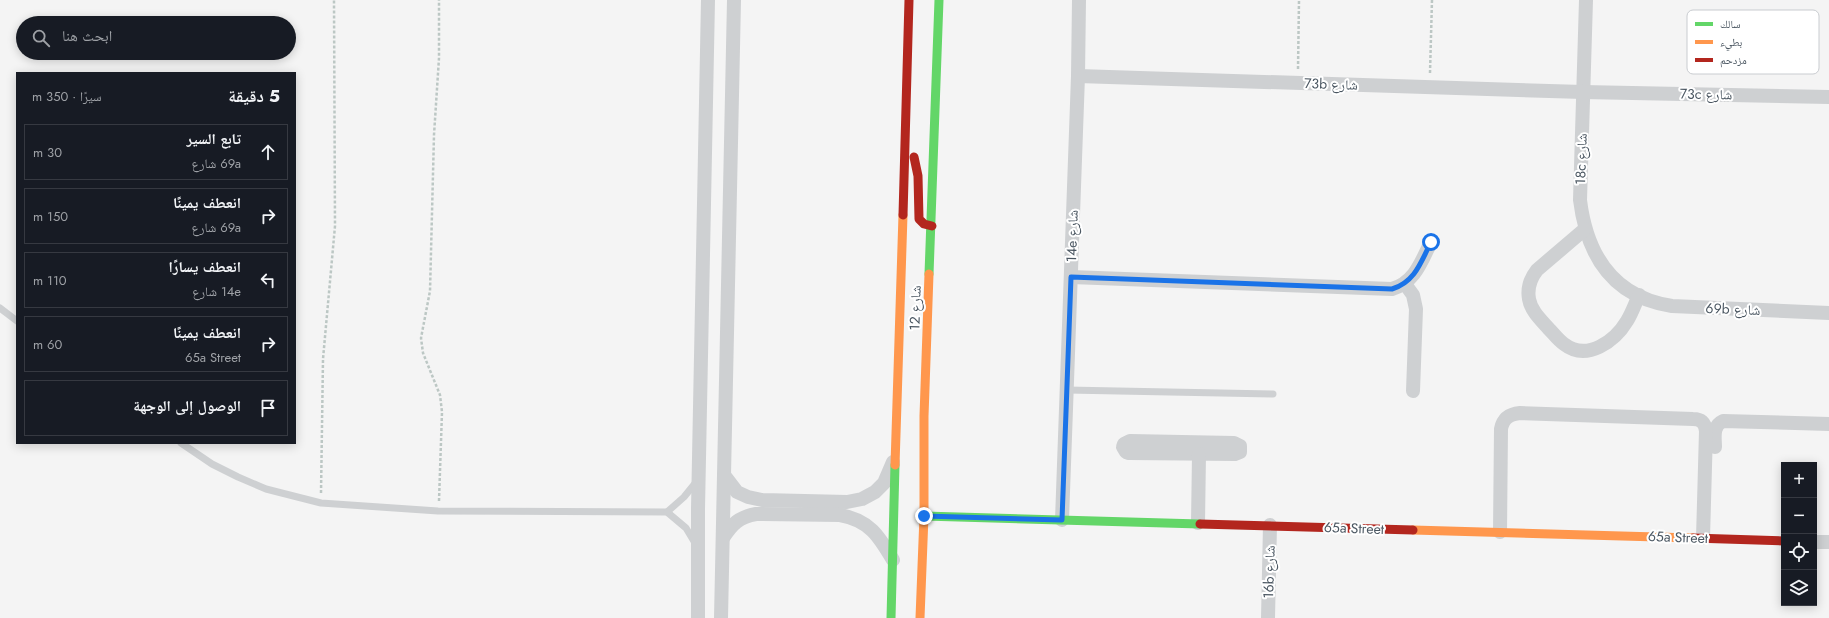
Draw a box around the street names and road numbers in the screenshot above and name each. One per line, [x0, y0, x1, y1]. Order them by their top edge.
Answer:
street label: 73b شارع [1304, 73, 1358, 95]
street label: 73c شارع [1680, 84, 1732, 104]
street label: 18c شارع [1570, 133, 1592, 185]
street label: 14e شارع [1061, 209, 1083, 263]
street label: شارع 12 [904, 285, 926, 331]
street label: 69b شارع [1705, 298, 1761, 320]
street label: 65a Street [1324, 517, 1385, 539]
street label: 65a Street [1648, 526, 1709, 548]
street label: 16b شارع [1258, 545, 1280, 599]

